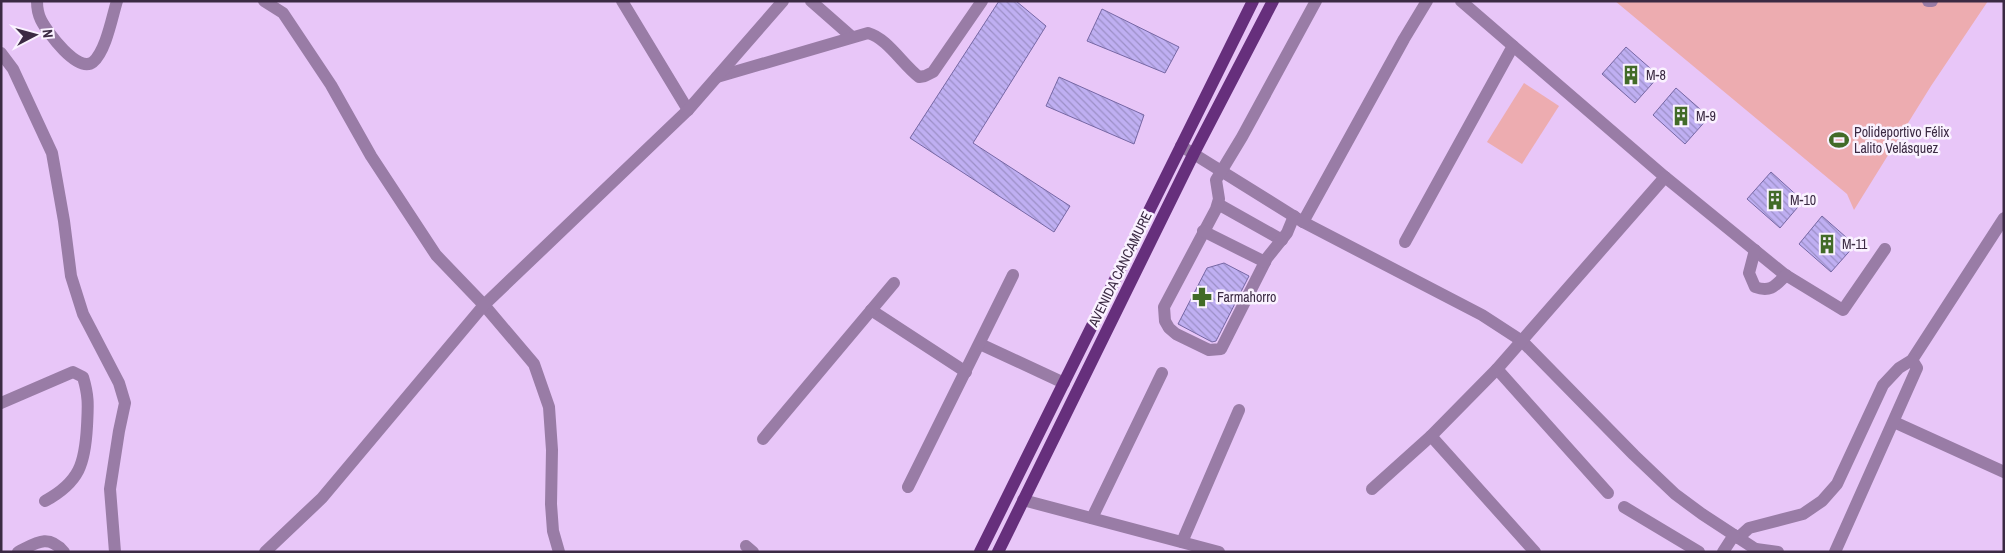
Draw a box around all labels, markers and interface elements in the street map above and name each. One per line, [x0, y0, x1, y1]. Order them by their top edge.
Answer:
north arrow [10, 10, 60, 60]
text: N [39, 29, 57, 39]
building icon: M-8 [1620, 64, 1642, 86]
place label: M-8 [1646, 66, 1666, 84]
building icon: M-9 [1670, 105, 1692, 127]
place label: M-9 [1696, 107, 1716, 125]
place label: Polideportivo Félix Lalito Velásquez [1854, 123, 1949, 157]
sports icon: Polideportivo Félix Lalito Velásquez [1828, 129, 1850, 151]
building icon: M-10 [1764, 189, 1786, 211]
place label: M-10 [1790, 191, 1816, 209]
street label: AVENIDA CANCAMURE [1084, 208, 1156, 331]
building icon: M-11 [1816, 233, 1838, 255]
place label: M-11 [1842, 235, 1868, 253]
pharmacy icon: Farmahorro [1191, 286, 1213, 308]
place label: Farmahorro [1217, 288, 1276, 306]

